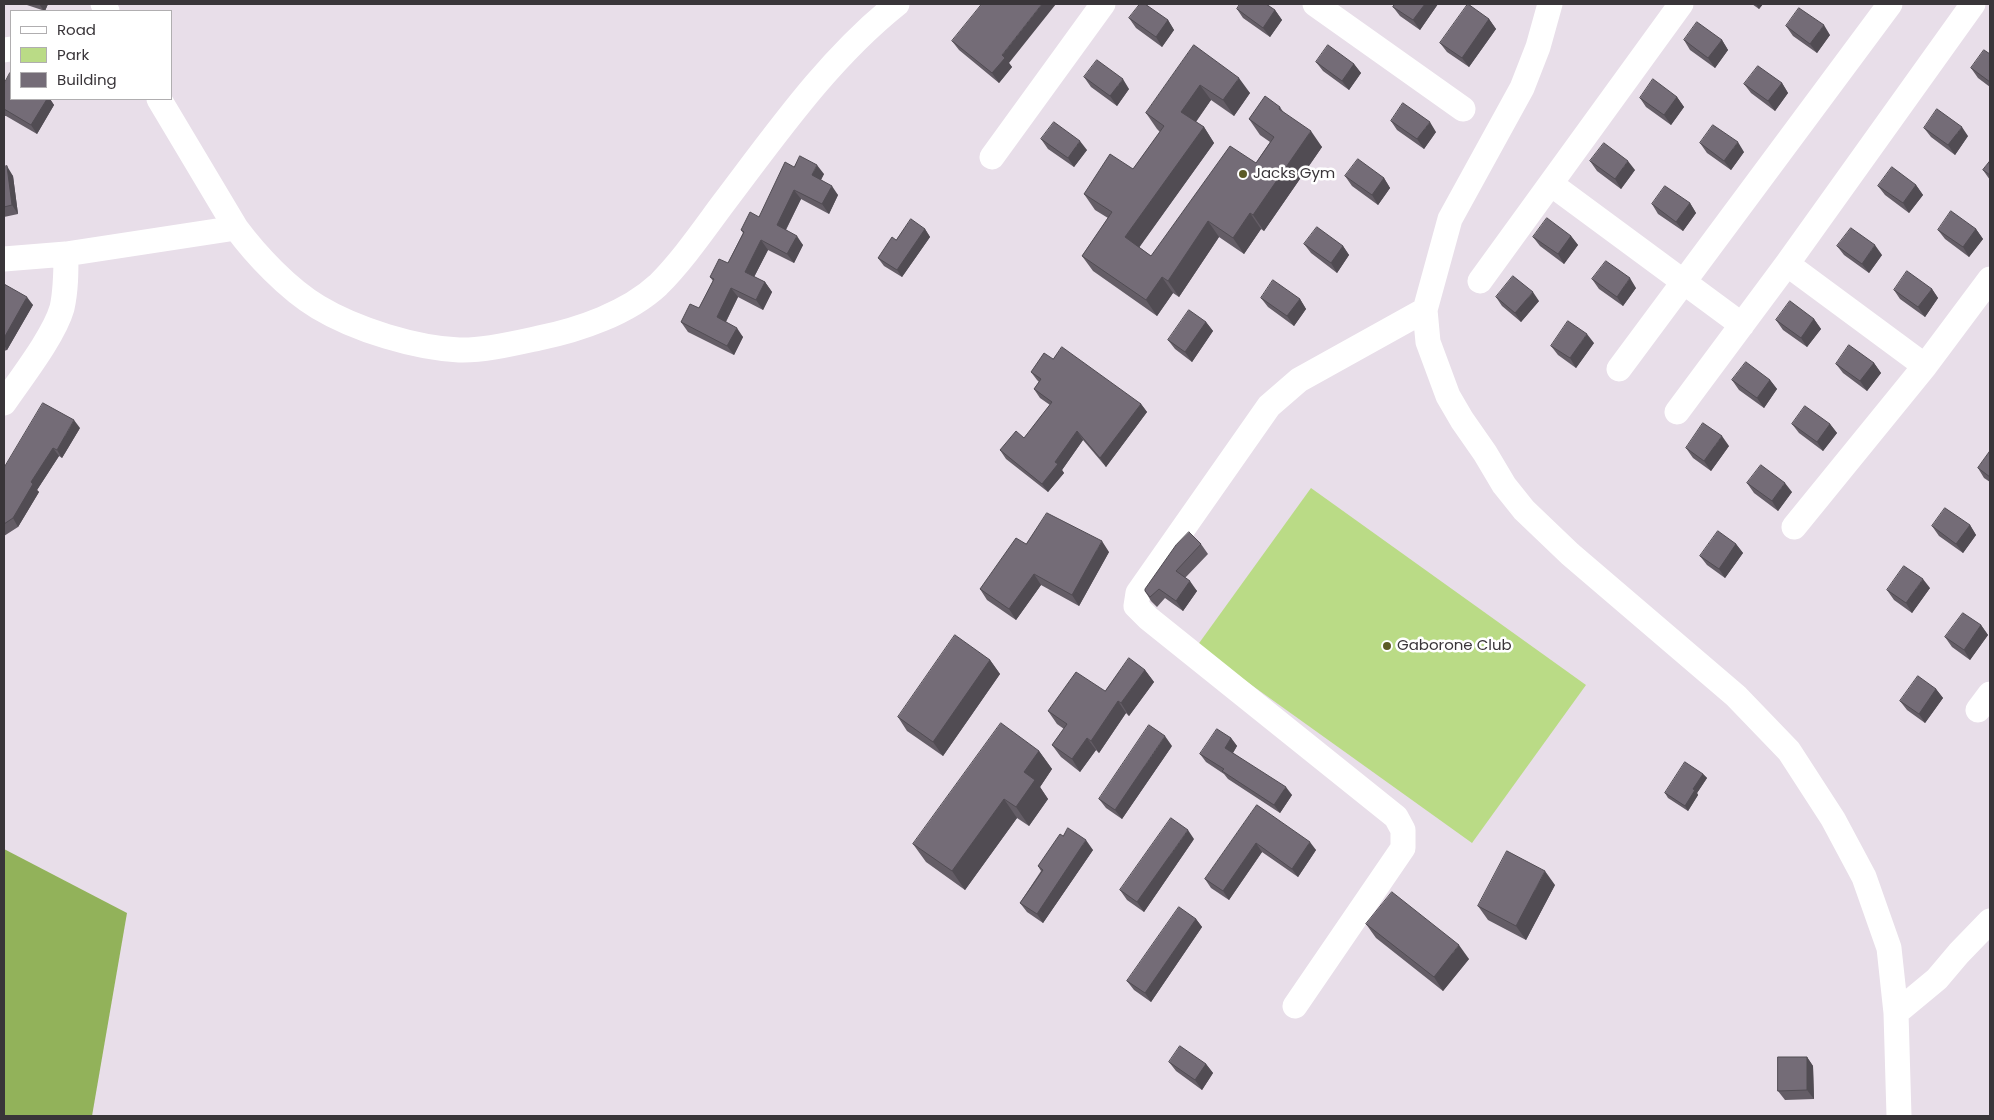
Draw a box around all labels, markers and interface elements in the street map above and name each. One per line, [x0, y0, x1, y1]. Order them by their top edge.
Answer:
legend [10, 10, 172, 100]
text: Road [57, 19, 96, 40]
text: Park [57, 44, 89, 65]
text: Building [57, 69, 117, 90]
place label: Jacks Gym [1253, 165, 1335, 183]
marker: Jacks Gym [1237, 168, 1249, 180]
place label: Gaborone Club [1397, 637, 1512, 655]
marker: Gaborone Club [1381, 640, 1393, 652]

